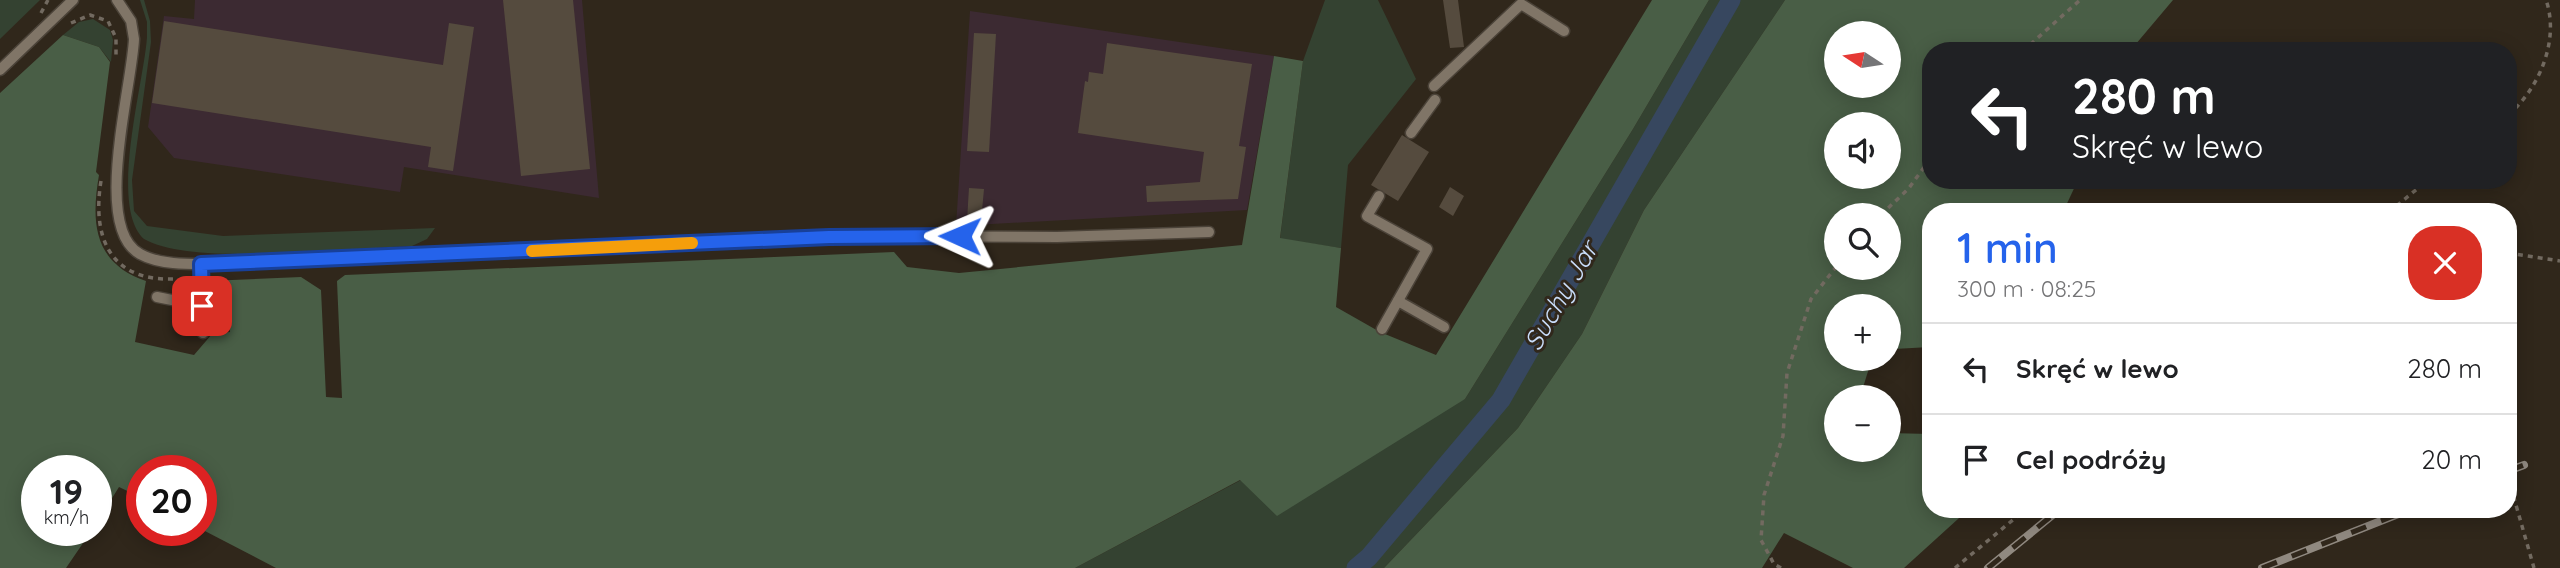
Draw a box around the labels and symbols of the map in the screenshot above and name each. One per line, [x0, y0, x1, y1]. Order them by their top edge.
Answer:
north arrow [1824, 21, 1900, 98]
position arrow [923, 199, 997, 273]
water label: Suchy Jar [1516, 233, 1606, 356]
pin [172, 276, 232, 336]
speed limit sign: 20 [126, 455, 217, 546]

